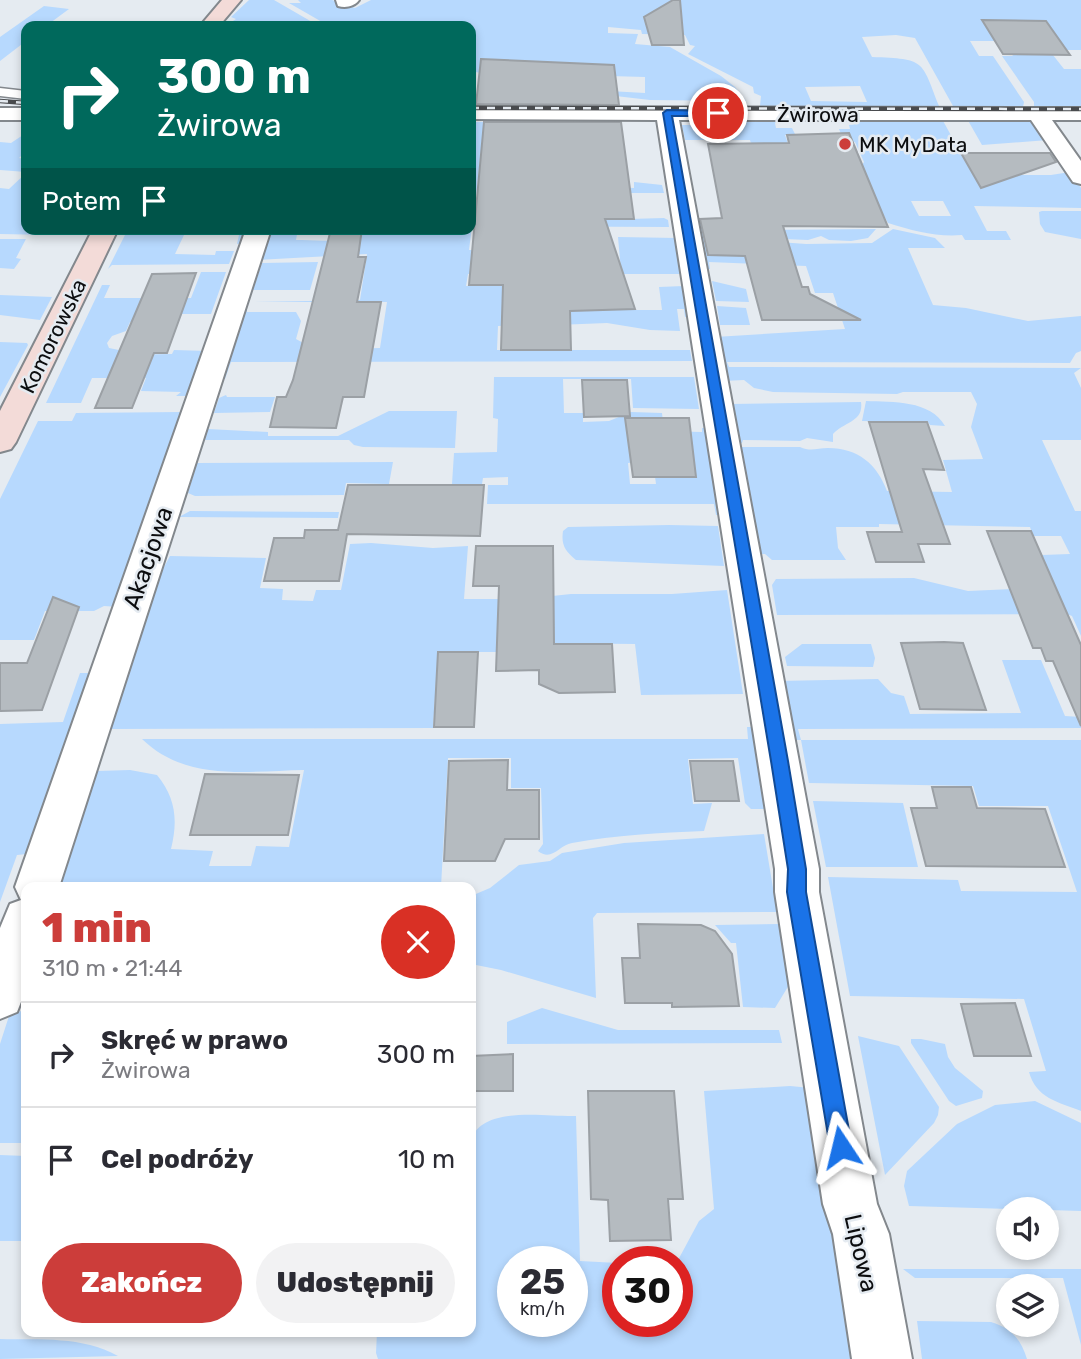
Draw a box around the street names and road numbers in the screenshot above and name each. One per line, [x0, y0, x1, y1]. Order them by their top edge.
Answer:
street label: Żwirowa [777, 102, 859, 127]
street label: Komorowska [15, 275, 91, 397]
street label: Akacjowa [117, 503, 179, 613]
street label: Lipowa [838, 1211, 884, 1295]

